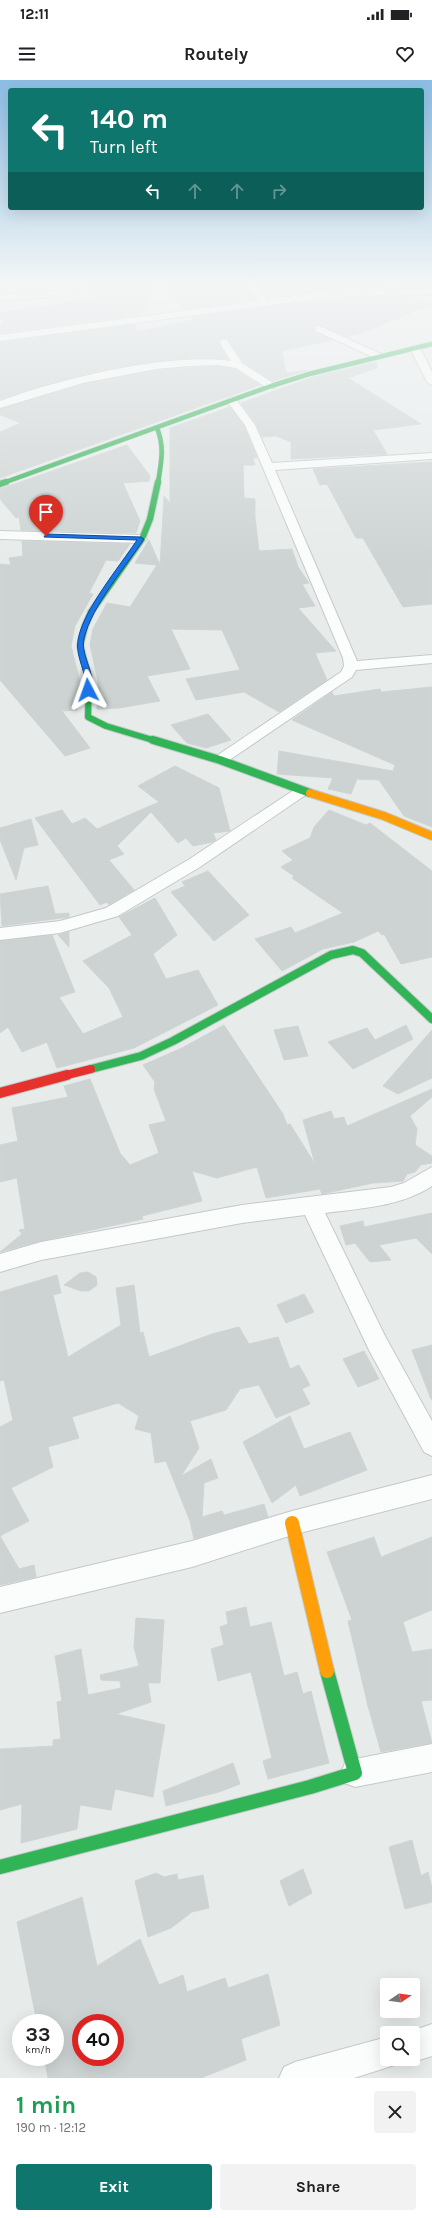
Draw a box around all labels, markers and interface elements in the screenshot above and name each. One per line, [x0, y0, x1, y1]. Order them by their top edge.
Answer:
text: 12:11 [20, 5, 49, 23]
icon: menu [16, 43, 38, 65]
text: Routely [184, 43, 248, 65]
icon: heart [394, 43, 416, 65]
text: 140 m [90, 102, 168, 135]
icon: left [24, 104, 76, 156]
text: Turn left [90, 136, 158, 158]
icon: left [142, 180, 164, 202]
icon: ahead [184, 180, 206, 202]
icon: ahead [226, 180, 248, 202]
icon: right [268, 180, 290, 202]
pin [29, 495, 63, 536]
icon: arrive [35, 501, 57, 523]
position arrow [67, 669, 109, 711]
north arrow [380, 1978, 420, 2018]
map controls [380, 1978, 420, 2066]
speed limit sign: 40 [72, 2014, 124, 2066]
text: 33 [26, 2023, 50, 2046]
button: search [380, 2026, 420, 2066]
text: km/h [25, 2044, 51, 2056]
text: 1 min [16, 2091, 76, 2119]
button: close [374, 2091, 416, 2133]
text: 190 m · 12:12 [16, 2120, 86, 2135]
button: Exit [16, 2164, 212, 2210]
button: Share [220, 2164, 416, 2210]

